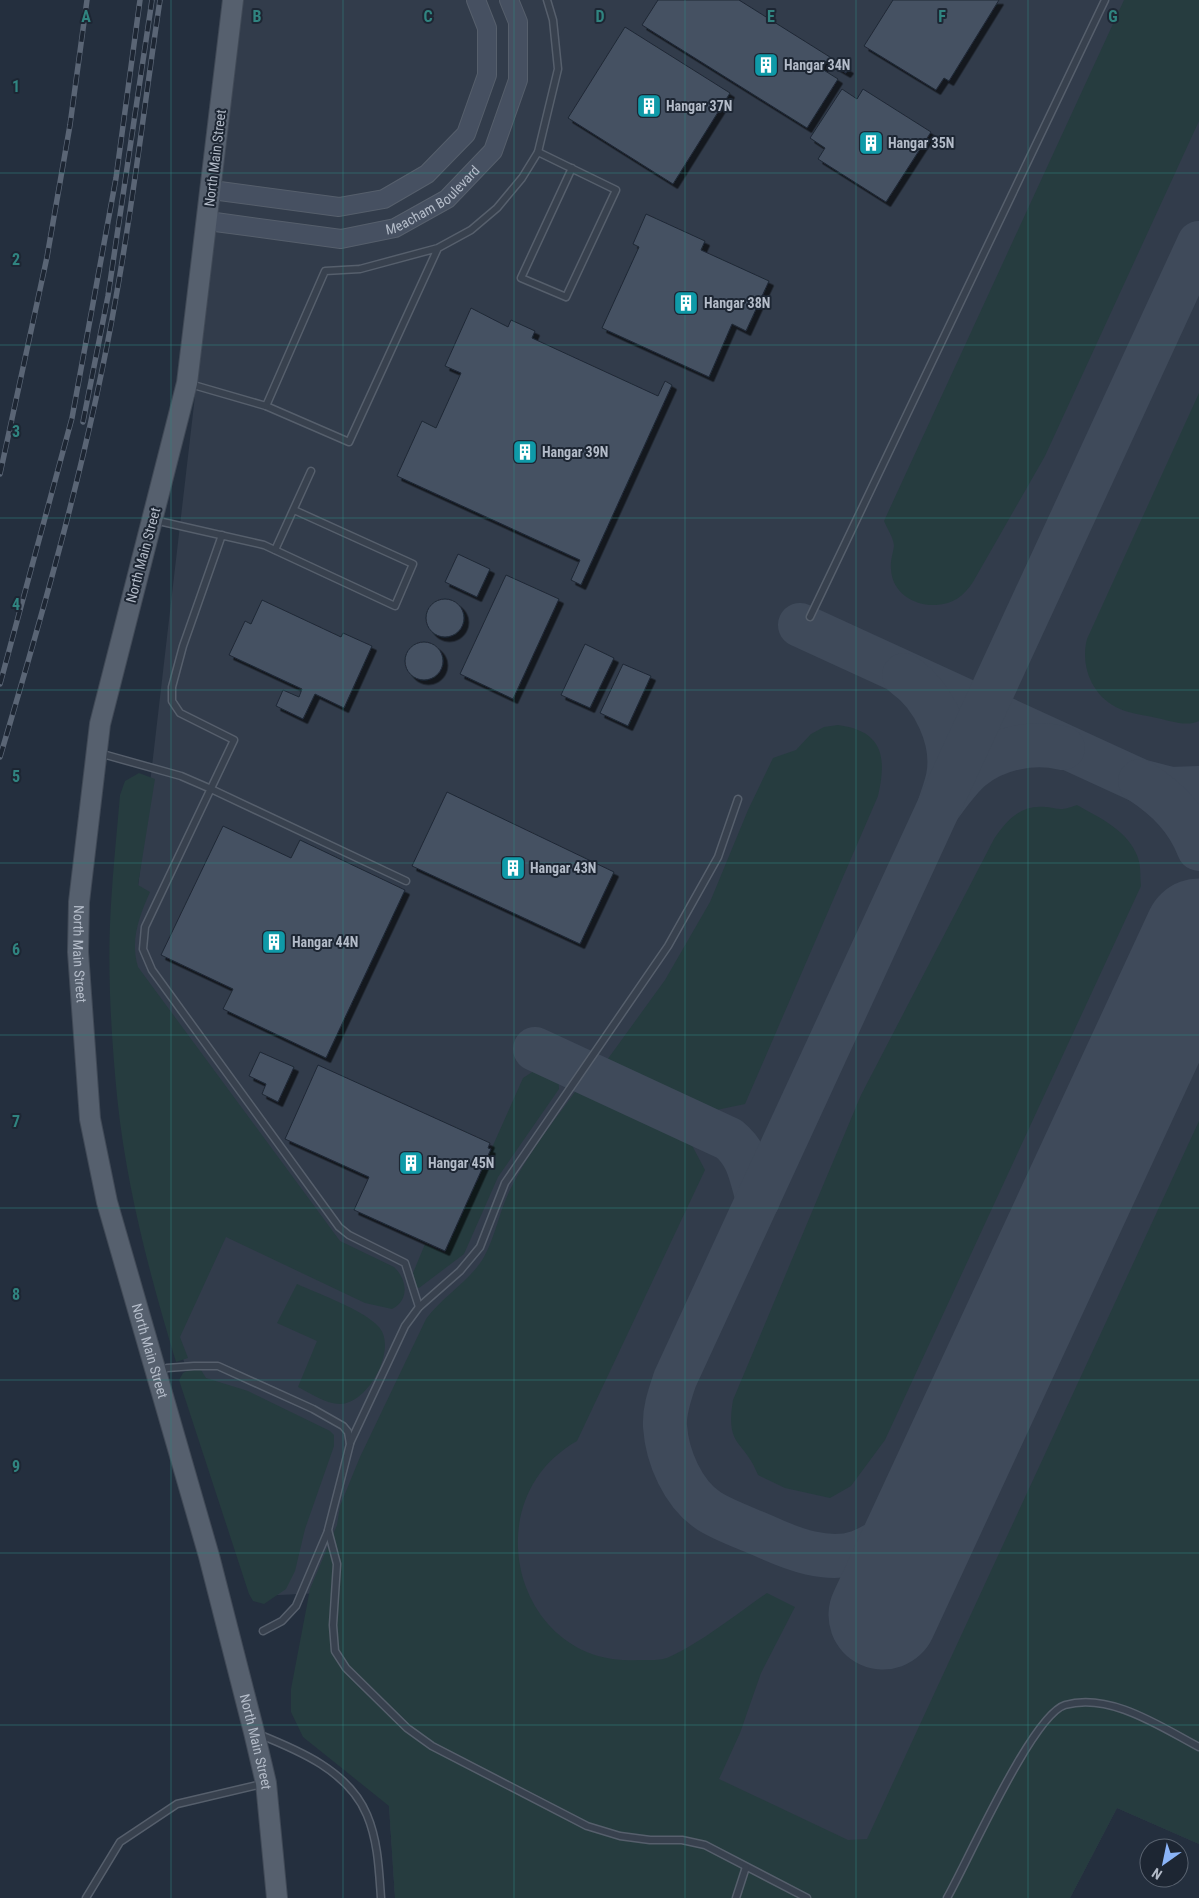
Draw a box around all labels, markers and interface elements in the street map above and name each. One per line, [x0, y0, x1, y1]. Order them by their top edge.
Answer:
text: A [81, 7, 91, 26]
text: B [253, 7, 262, 26]
text: C [423, 7, 433, 26]
text: D [595, 7, 605, 26]
text: E [767, 7, 775, 26]
text: F [938, 7, 946, 26]
text: G [1108, 7, 1118, 26]
building icon: Hangar 34N [753, 52, 779, 78]
place label: Hangar 34N [784, 57, 850, 73]
text: 1 [12, 77, 20, 96]
building icon: Hangar 37N [636, 93, 662, 119]
place label: Hangar 37N [666, 98, 732, 114]
street label: North Main Street [201, 109, 229, 207]
building icon: Hangar 35N [858, 130, 884, 156]
place label: Hangar 35N [888, 135, 954, 151]
street label: Meacham Boulevard [384, 162, 483, 238]
text: 2 [12, 250, 20, 269]
building icon: Hangar 38N [673, 290, 699, 316]
place label: Hangar 38N [704, 295, 770, 311]
text: 3 [12, 422, 20, 441]
building icon: Hangar 39N [512, 439, 538, 465]
place label: Hangar 39N [542, 444, 608, 460]
street label: North Main Street [123, 506, 163, 604]
text: 4 [12, 595, 20, 614]
text: 5 [12, 767, 20, 786]
building icon: Hangar 43N [500, 855, 526, 881]
place label: Hangar 43N [530, 860, 596, 876]
street label: North Main Street [70, 905, 90, 1003]
building icon: Hangar 44N [261, 929, 287, 955]
place label: Hangar 44N [292, 934, 358, 950]
text: 6 [12, 940, 20, 959]
text: 7 [12, 1112, 20, 1131]
building icon: Hangar 45N [398, 1150, 424, 1176]
place label: Hangar 45N [428, 1155, 494, 1171]
text: 8 [12, 1285, 20, 1304]
street label: North Main Street [129, 1302, 171, 1400]
text: 9 [12, 1457, 20, 1476]
street label: North Main Street [237, 1692, 275, 1790]
north arrow [1139, 1838, 1189, 1888]
text: N [1149, 1865, 1165, 1883]

